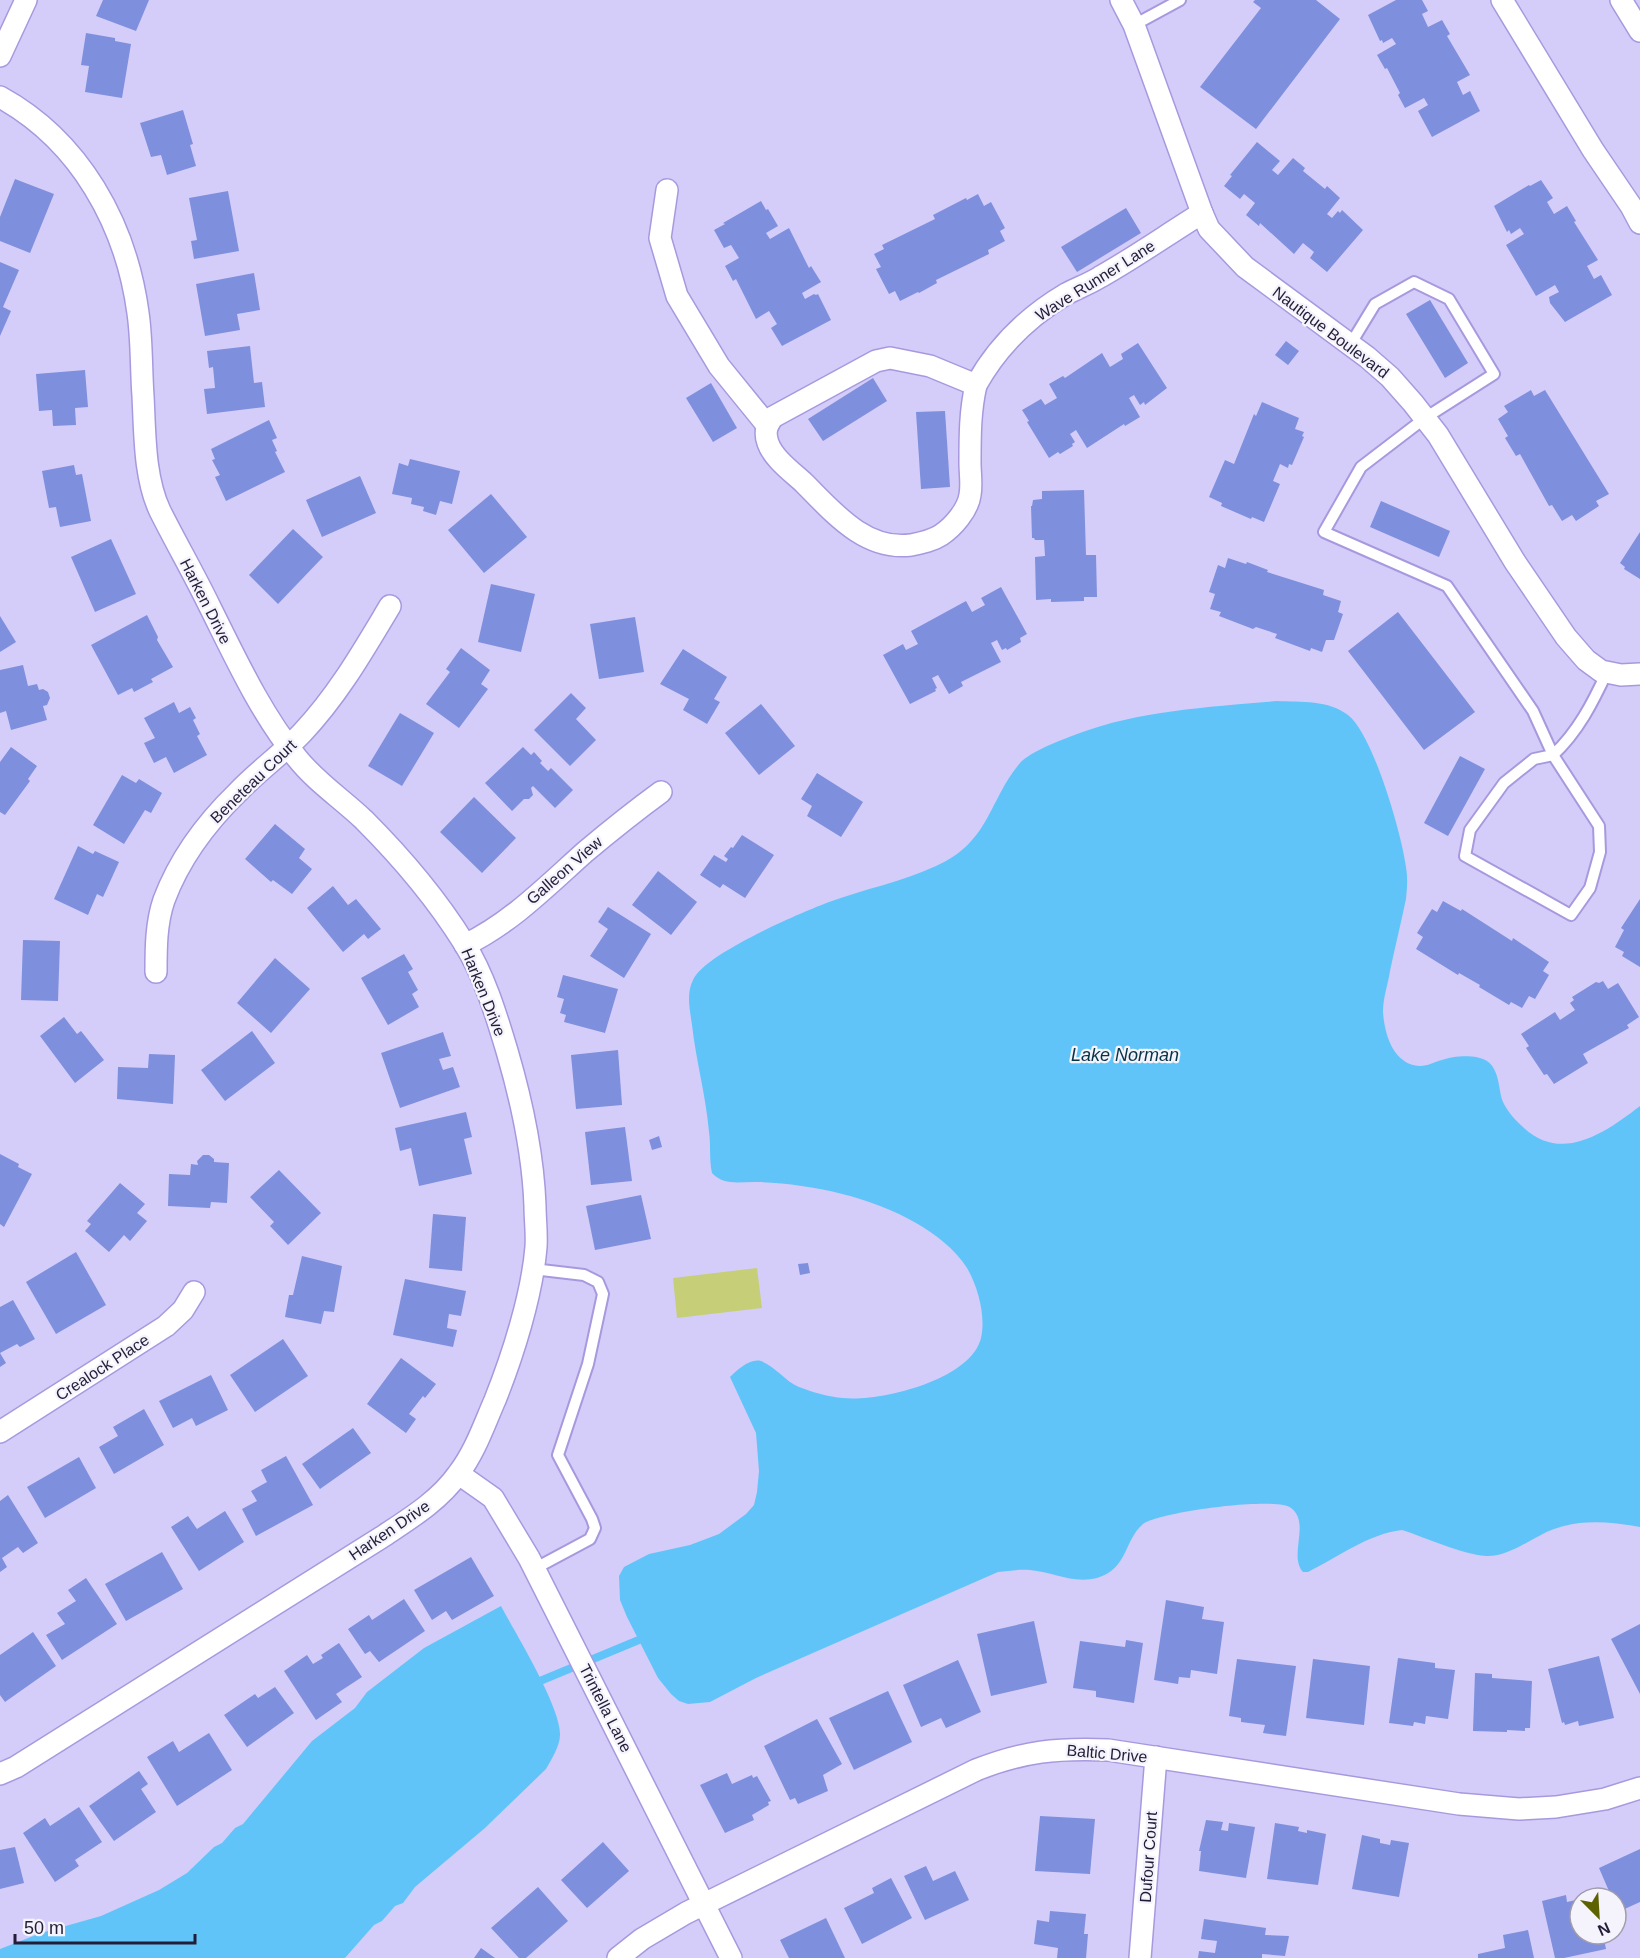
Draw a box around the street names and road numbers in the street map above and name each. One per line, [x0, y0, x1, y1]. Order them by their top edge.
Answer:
street label: Wave Runner Lane [1033, 237, 1158, 324]
street label: Nautique Boulevard [1269, 283, 1392, 381]
street label: Harken Drive [177, 556, 234, 647]
street label: Beneteau Court [207, 736, 300, 826]
street label: Galleon View [523, 833, 606, 908]
street label: Harken Drive [458, 946, 509, 1039]
street label: Crealock Place [53, 1331, 152, 1404]
street label: Harken Drive [346, 1497, 433, 1564]
street label: Trintella Lane [576, 1661, 635, 1755]
street label: Baltic Drive [1066, 1742, 1148, 1766]
street label: Dufour Court [1137, 1810, 1160, 1903]

